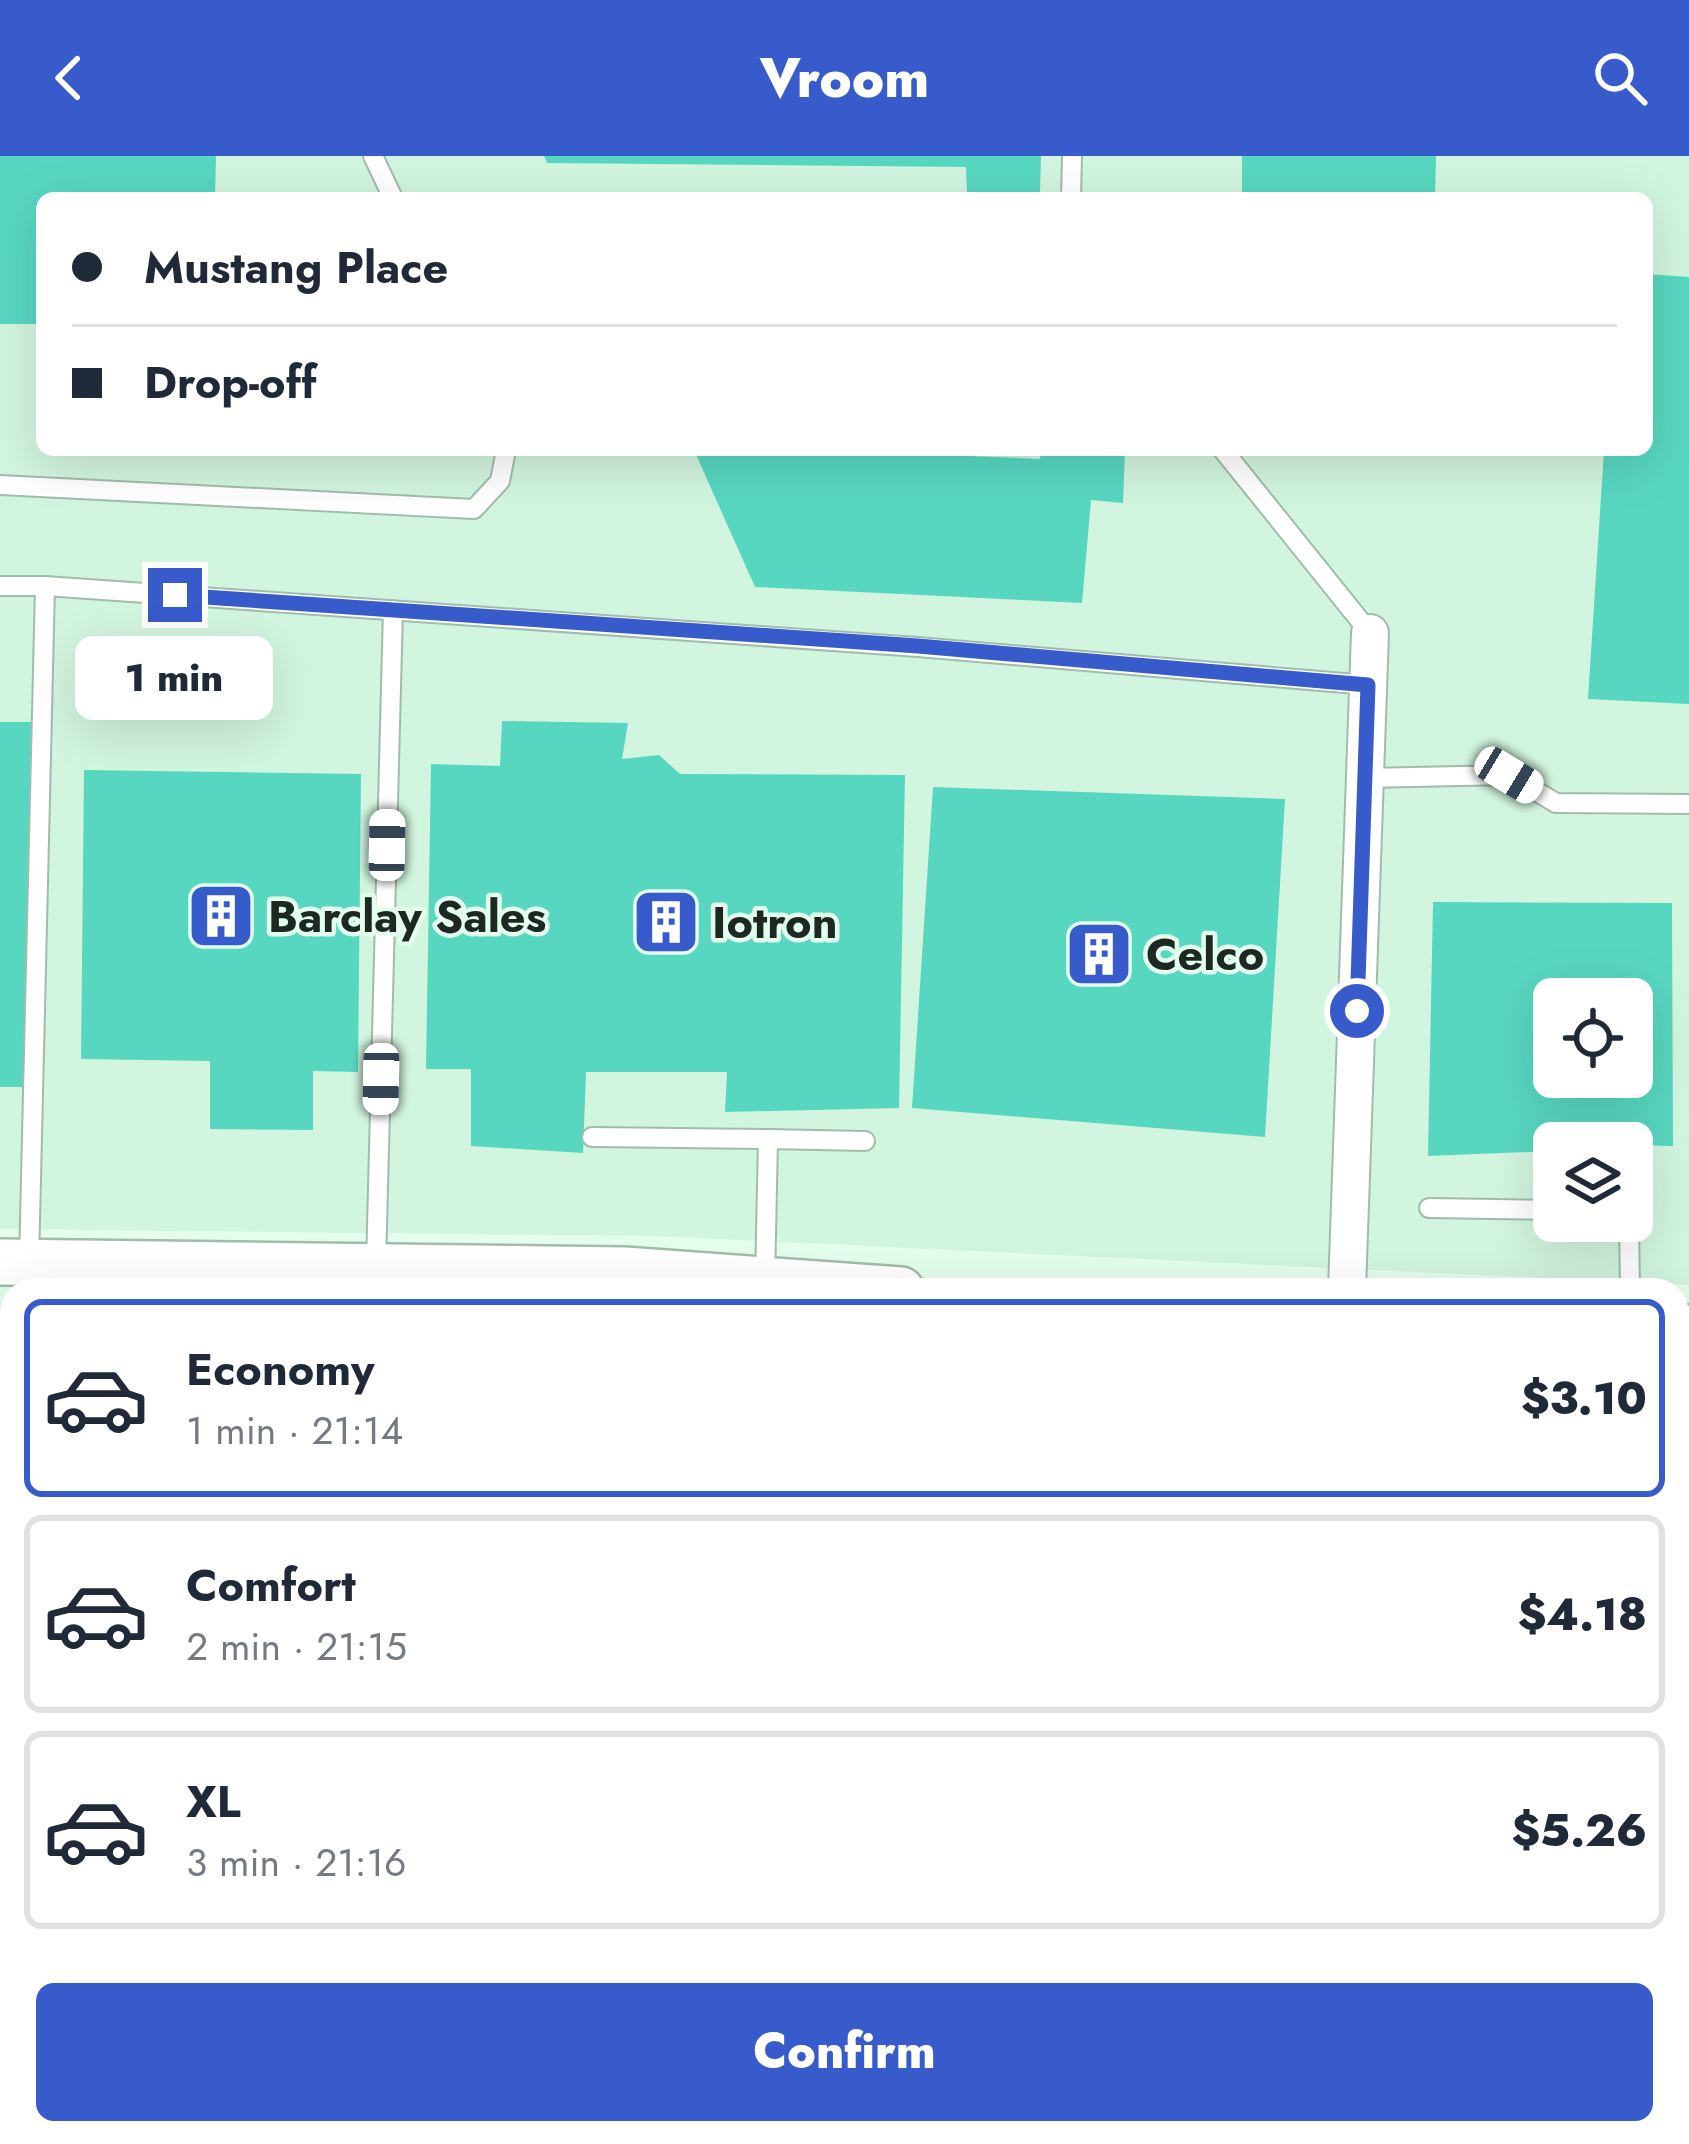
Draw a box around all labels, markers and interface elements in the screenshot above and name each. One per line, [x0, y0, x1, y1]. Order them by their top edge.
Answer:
text: Vroom [760, 39, 929, 117]
icon: back [36, 45, 102, 111]
icon: search [1587, 45, 1653, 111]
text: Mustang Place [144, 235, 448, 300]
text: Drop-off [144, 350, 317, 415]
route end [148, 568, 202, 622]
callout: 1 min [76, 637, 274, 721]
text: 1 min [125, 649, 223, 706]
car [1469, 741, 1549, 809]
car [368, 809, 406, 881]
building icon: Barclay Sales [186, 881, 256, 951]
place label: Barclay Sales [268, 884, 546, 949]
building icon: Iotron [631, 887, 701, 957]
place label: Iotron [712, 890, 838, 955]
building icon: Celco [1064, 919, 1134, 989]
place label: Celco [1146, 922, 1264, 987]
map controls [1533, 978, 1653, 1242]
button: locate [1533, 978, 1653, 1098]
route start [1330, 984, 1384, 1038]
car [362, 1043, 400, 1115]
button: layers [1533, 1122, 1653, 1242]
text: Economy [186, 1337, 374, 1402]
icon: car [42, 1344, 150, 1452]
text: $3.10 [1521, 1366, 1647, 1431]
text: 1 min · 21:14 [186, 1402, 403, 1459]
text: Comfort [186, 1553, 356, 1618]
icon: car [42, 1560, 150, 1668]
text: $4.18 [1518, 1582, 1647, 1647]
text: 2 min · 21:15 [186, 1618, 407, 1675]
text: XL [186, 1769, 241, 1834]
icon: car [42, 1776, 150, 1884]
text: $5.26 [1512, 1798, 1647, 1863]
text: 3 min · 21:16 [186, 1834, 407, 1891]
button: Confirm [36, 1983, 1653, 2121]

